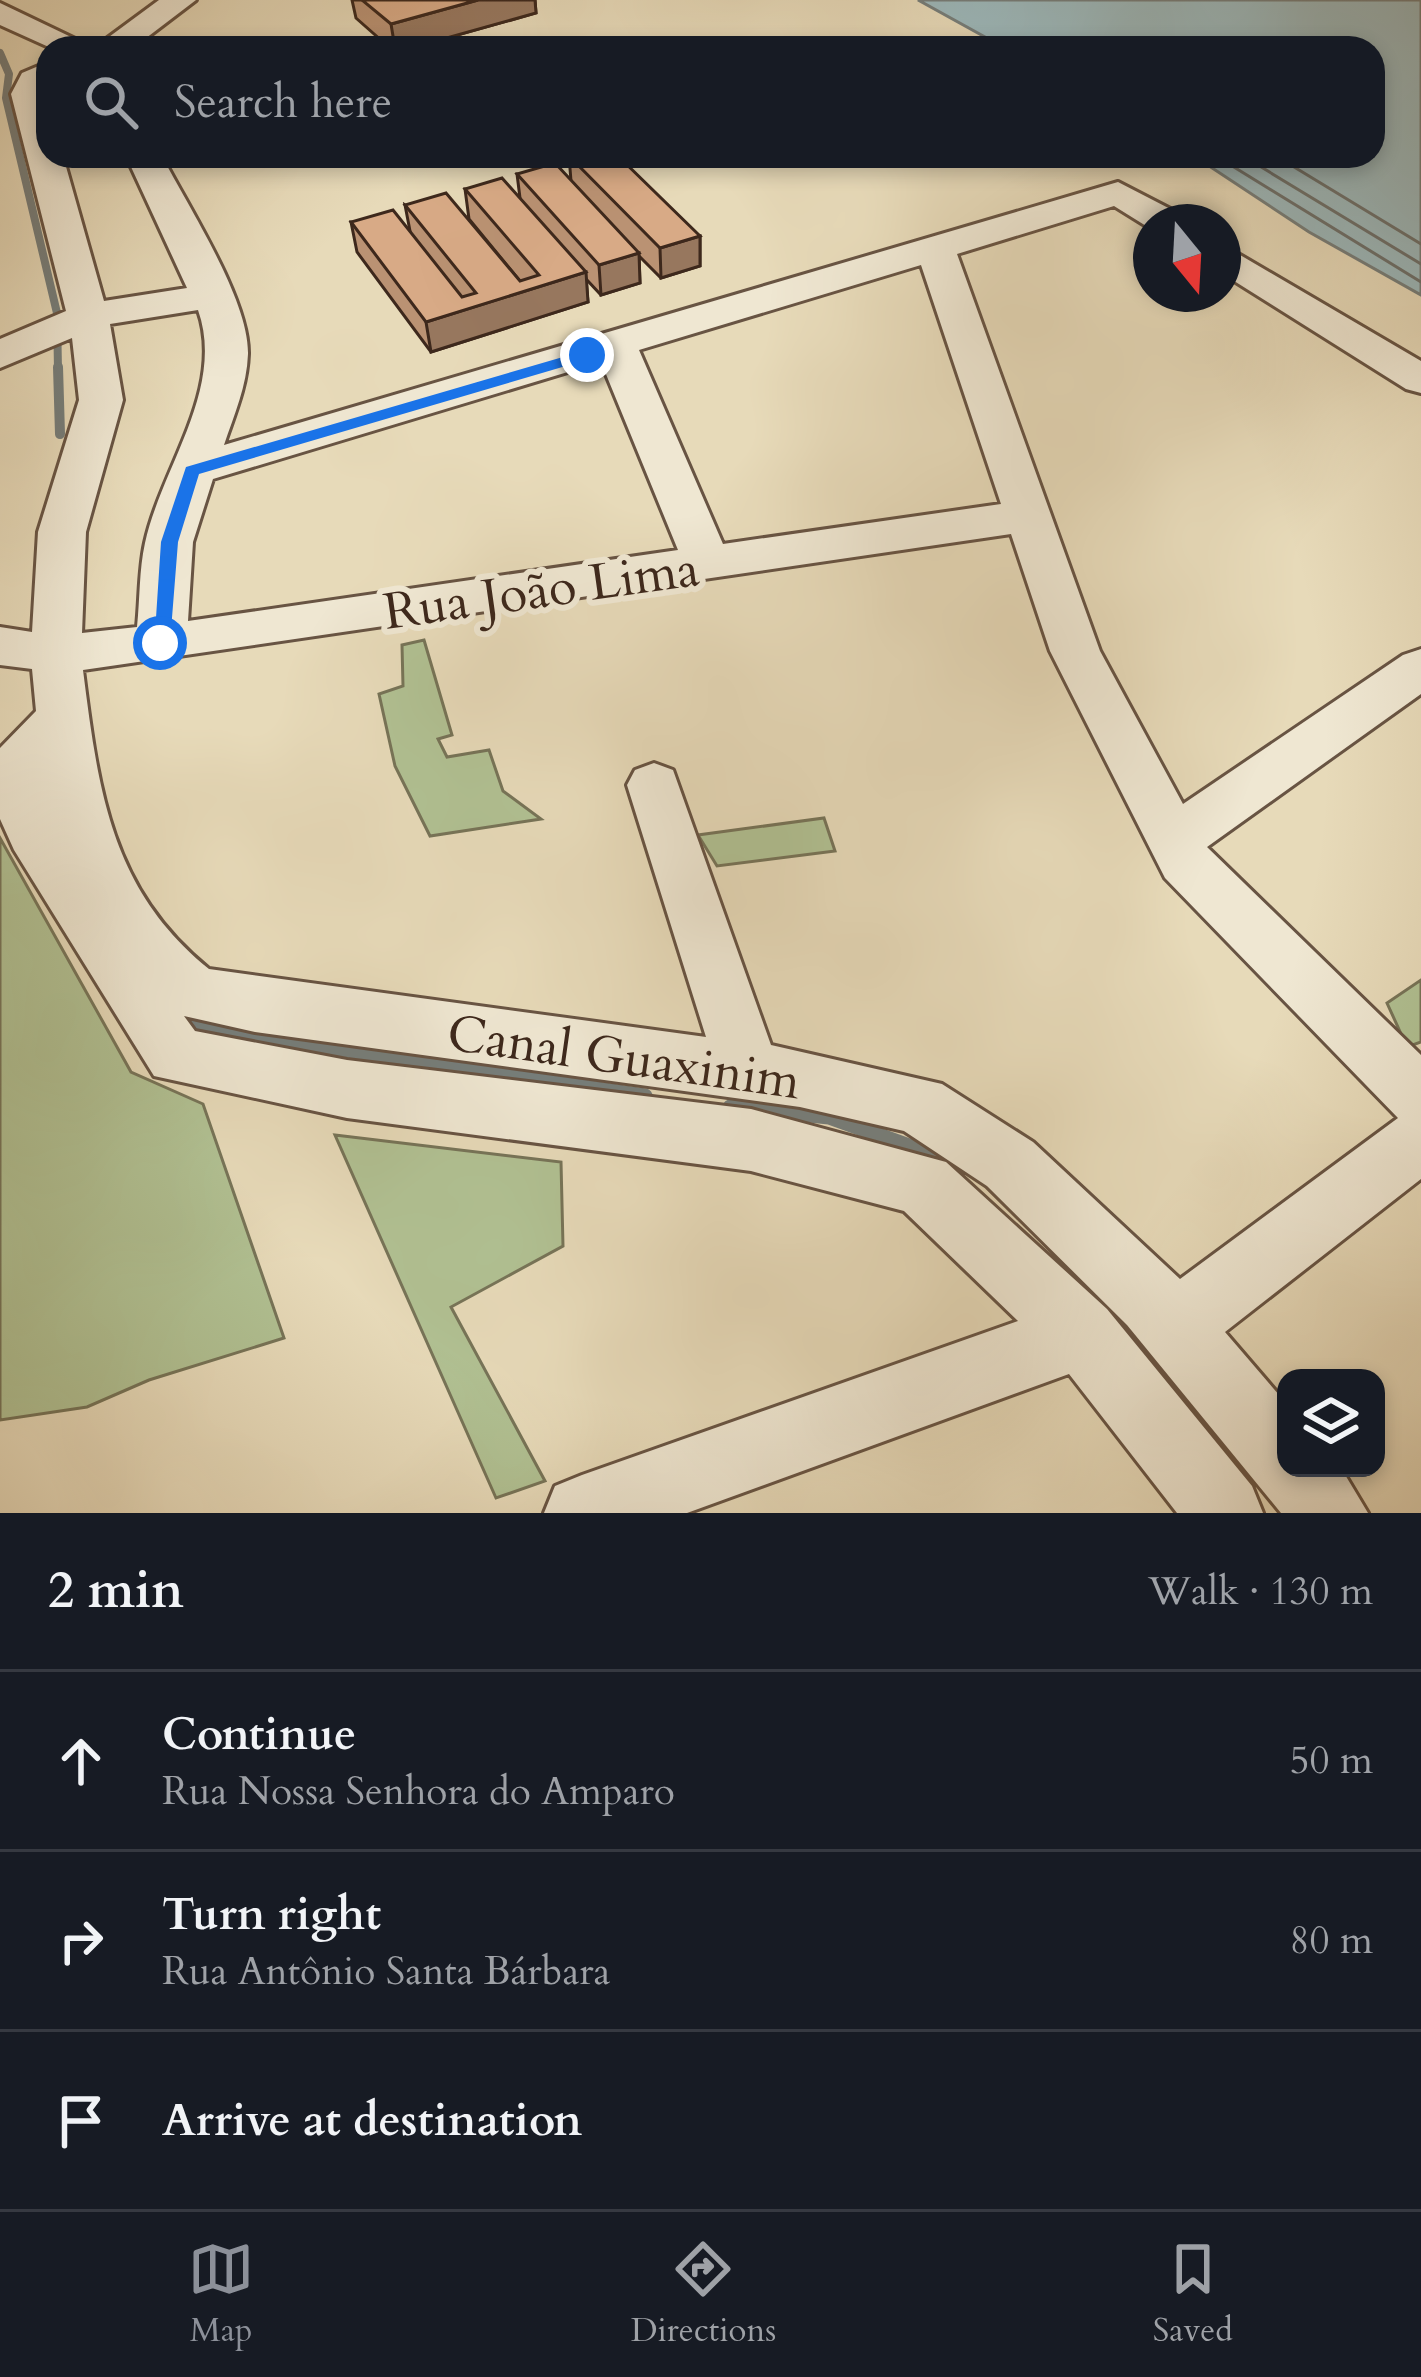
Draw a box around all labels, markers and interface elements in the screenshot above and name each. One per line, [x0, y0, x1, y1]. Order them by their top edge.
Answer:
search box [36, 36, 1385, 168]
icon: search [78, 69, 144, 135]
text: Search here [174, 72, 392, 133]
north arrow [1133, 204, 1241, 312]
route end [560, 328, 614, 382]
street label: Rua João Lima [379, 534, 703, 648]
route start [133, 616, 187, 670]
street label: Canal Guaxinim [443, 999, 805, 1117]
map controls [1277, 1369, 1385, 1477]
button: layers [1277, 1369, 1385, 1477]
text: 2 min [48, 1556, 184, 1626]
text: Walk · 130 m [1148, 1565, 1373, 1618]
text: Continue [162, 1704, 356, 1765]
icon: ahead [48, 1728, 114, 1794]
text: 50 m [1290, 1734, 1373, 1787]
text: Rua Nossa Senhora do Amparo [162, 1765, 675, 1818]
text: Turn right [162, 1884, 381, 1945]
icon: right [48, 1908, 114, 1974]
text: 80 m [1290, 1914, 1373, 1967]
text: Rua Antônio Santa Bárbara [162, 1945, 610, 1998]
icon: arrive [48, 2088, 114, 2154]
text: Arrive at destination [162, 2090, 582, 2151]
tab: Map [188, 2236, 254, 2353]
tab: Directions [631, 2236, 776, 2353]
tab: Saved [1153, 2236, 1233, 2353]

